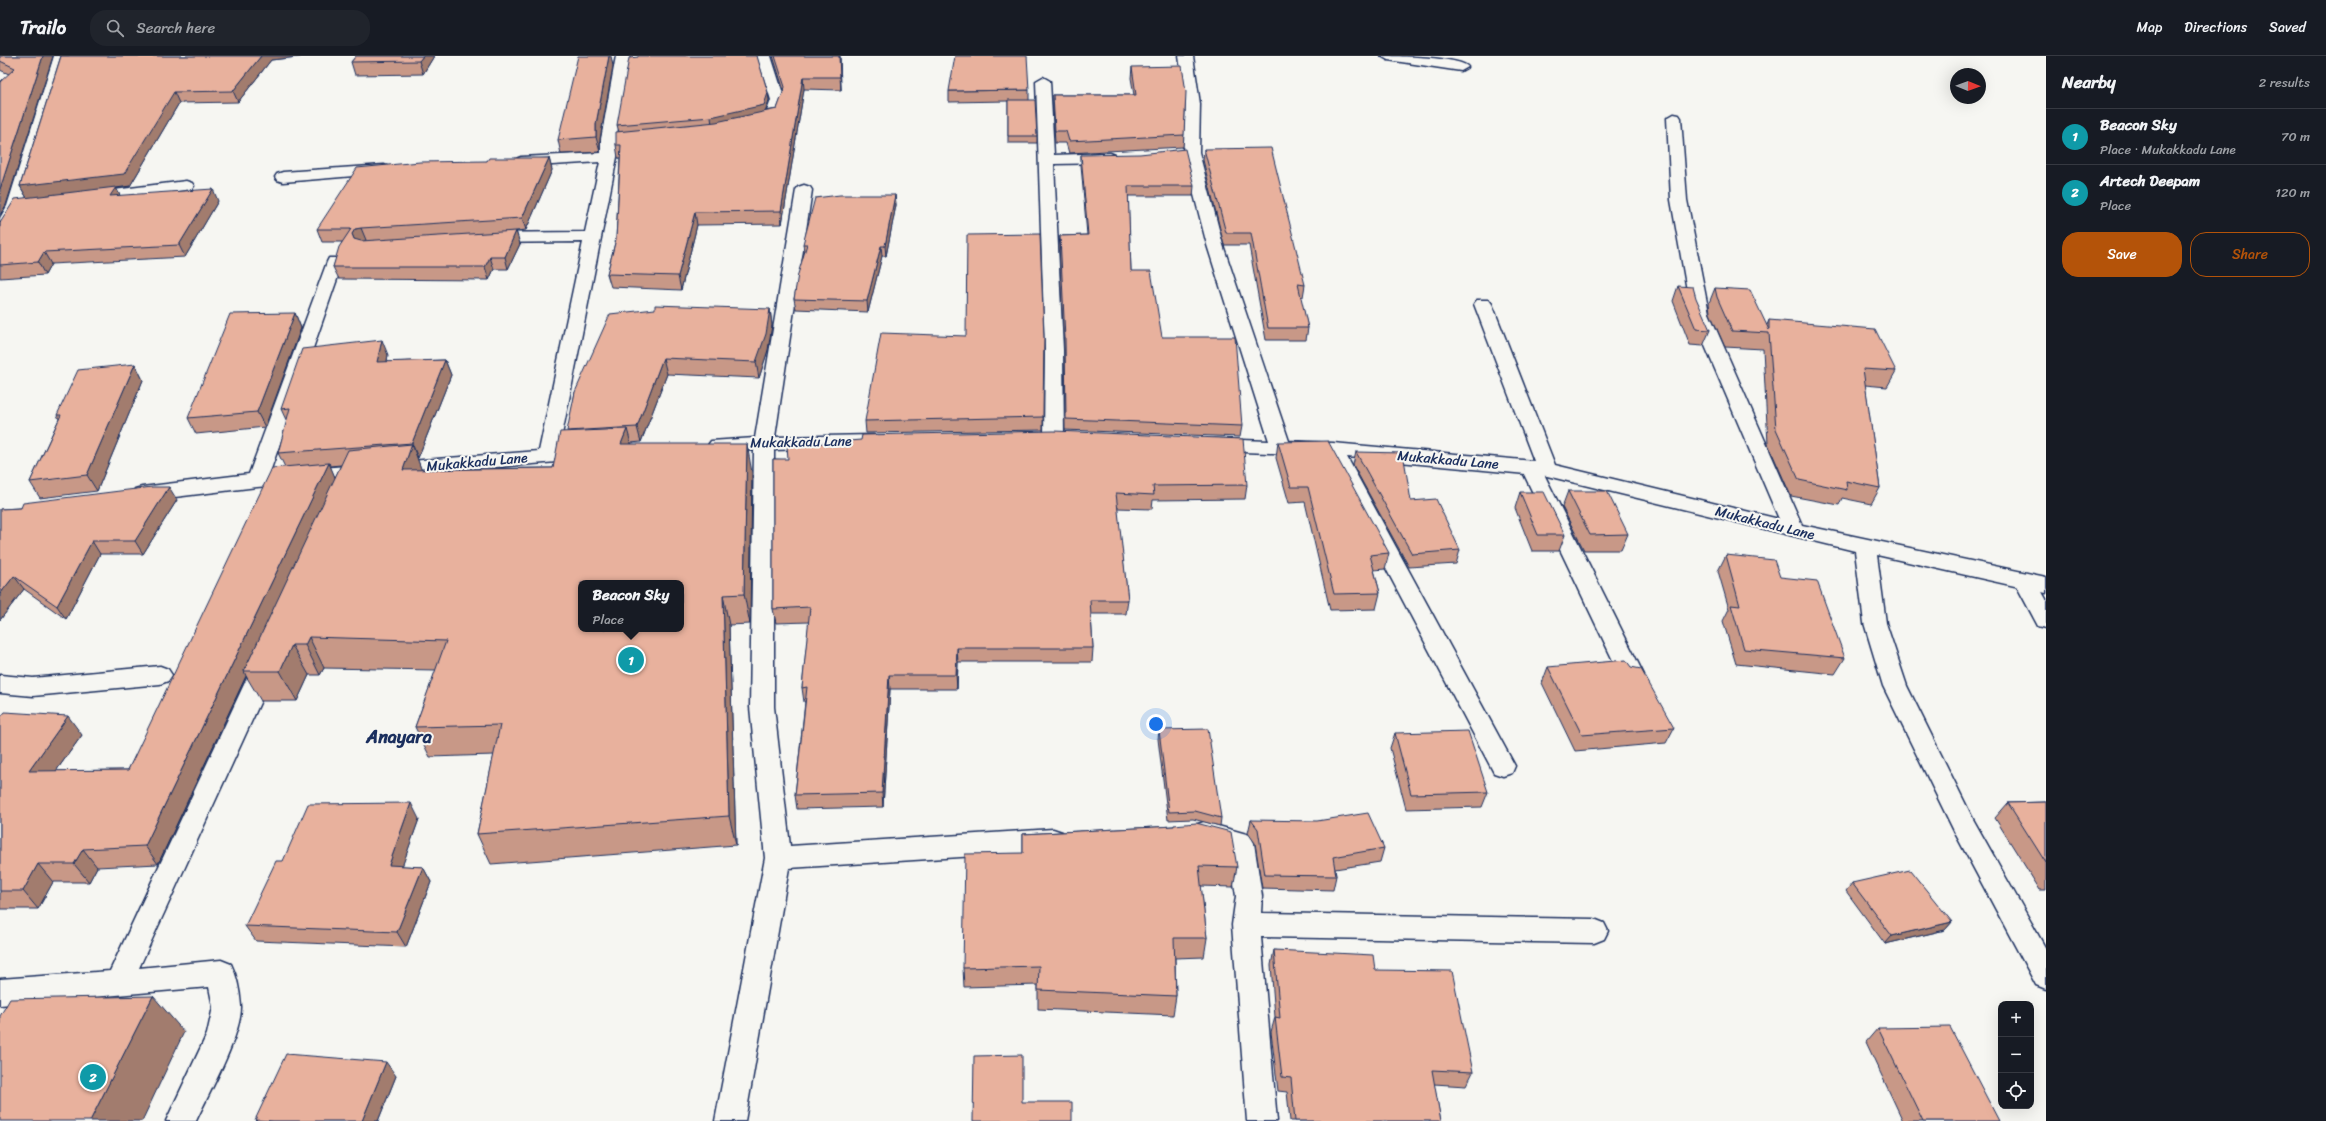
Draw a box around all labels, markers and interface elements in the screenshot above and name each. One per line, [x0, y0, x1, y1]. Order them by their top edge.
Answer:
search box [90, 10, 370, 46]
text: Trailo [20, 11, 66, 44]
text: Search here [136, 15, 215, 41]
text: Map [2136, 15, 2162, 40]
text: Directions [2184, 15, 2247, 40]
text: Saved [2269, 15, 2306, 40]
icon: search [104, 17, 126, 39]
text: Nearby [2062, 67, 2116, 97]
north arrow [1950, 68, 1986, 104]
text: 2 results [2259, 71, 2310, 94]
text: Beacon Sky [2100, 112, 2177, 138]
text: 1 [2072, 125, 2078, 148]
text: 70 m [2281, 125, 2310, 148]
text: Place · Mukakkadu Lane [2100, 138, 2236, 161]
text: Artech Deepam [2100, 168, 2200, 194]
text: 2 [2071, 181, 2079, 204]
text: 120 m [2275, 181, 2310, 204]
text: Place [2100, 194, 2131, 217]
button: Save [2062, 232, 2182, 277]
button: Share [2190, 232, 2310, 277]
street label: Mukakkadu Lane [750, 429, 852, 455]
street label: Mukakkadu Lane [1396, 443, 1500, 477]
street label: Mukakkadu Lane [425, 445, 529, 479]
street label: Mukakkadu Lane [1713, 499, 1818, 547]
popup [578, 580, 684, 632]
text: Beacon Sky [593, 582, 669, 608]
text: Place [593, 608, 624, 631]
pin: 1 [618, 645, 644, 675]
your location [1146, 714, 1166, 734]
district label: Anayara [365, 721, 433, 753]
map controls [1998, 1001, 2034, 1109]
button: + [1998, 1001, 2034, 1037]
button: − [1998, 1037, 2034, 1073]
pin: 2 [80, 1062, 106, 1092]
button: locate [1998, 1073, 2034, 1109]

